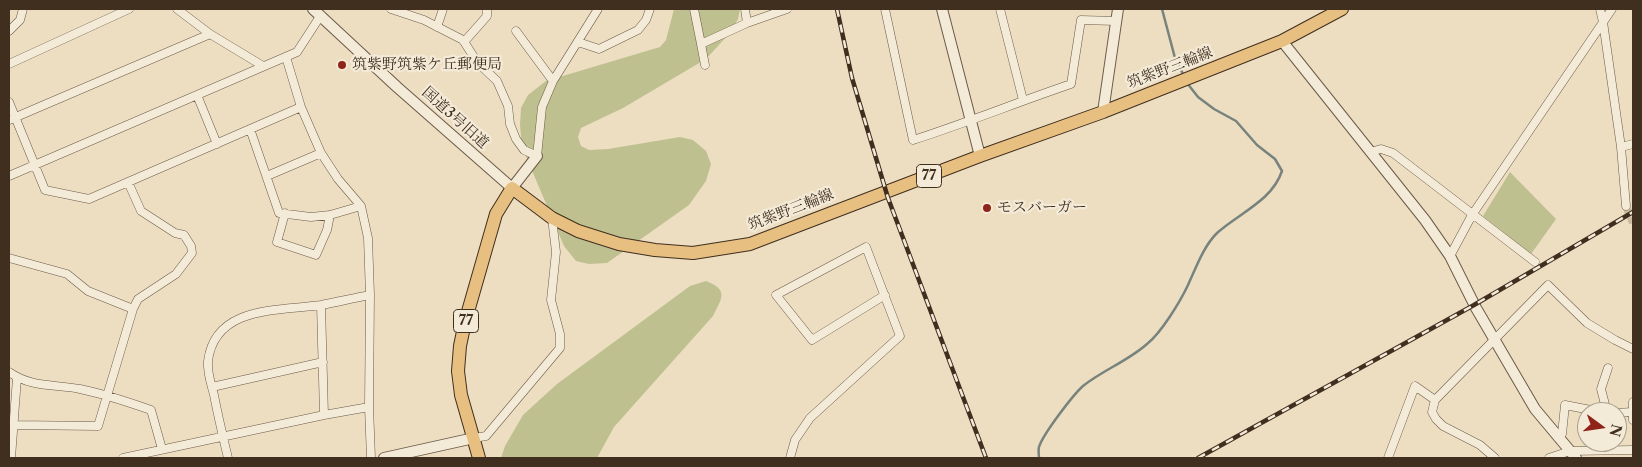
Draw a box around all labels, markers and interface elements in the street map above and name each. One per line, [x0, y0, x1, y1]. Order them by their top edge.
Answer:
street label: 筑紫野三輪線 [1125, 43, 1215, 93]
place label: 筑紫野筑紫ケ丘郵便局 [352, 56, 502, 74]
marker: 筑紫野筑紫ケ丘郵便局 [336, 59, 348, 71]
street label: 国道3号旧道 [418, 83, 492, 153]
road number: 77 [916, 165, 942, 188]
street label: 筑紫野三輪線 [746, 185, 836, 235]
place label: モスバーガー [997, 199, 1087, 217]
marker: モスバーガー [981, 202, 993, 214]
road number: 77 [454, 310, 478, 332]
north arrow [1577, 402, 1627, 452]
text: N [1605, 422, 1626, 438]

